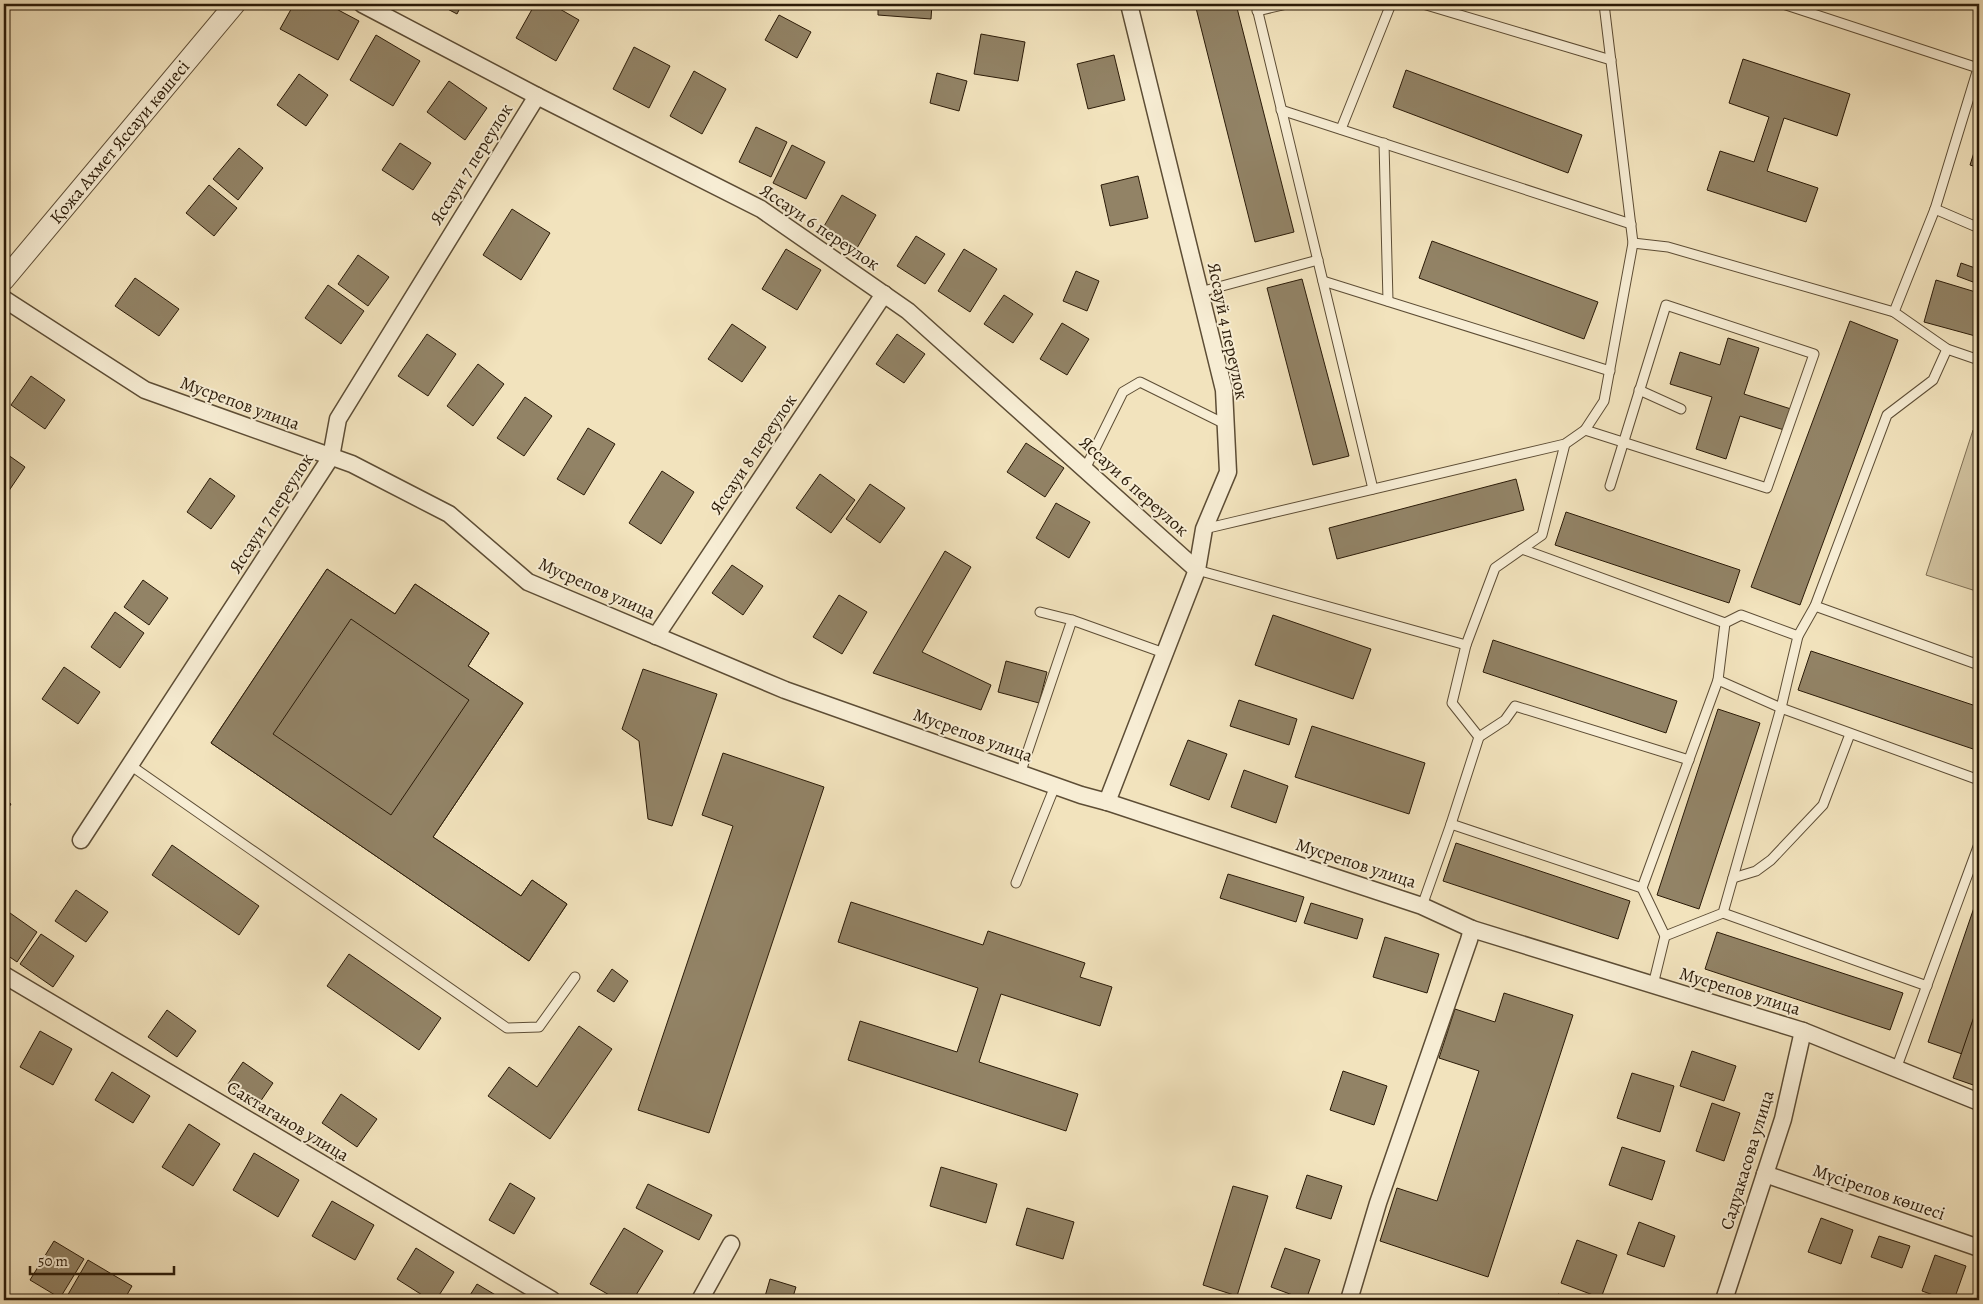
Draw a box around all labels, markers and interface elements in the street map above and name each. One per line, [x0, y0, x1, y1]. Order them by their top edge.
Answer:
street label: Қожа Ахмет Яссауи көшесі [44, 55, 195, 229]
street label: Яссауи 7 переулок [424, 99, 518, 229]
street label: Яссауи 6 переулок [755, 178, 885, 276]
street label: Яссауй 4 переулок [1202, 260, 1254, 402]
street label: Мусрепов улица [177, 370, 304, 436]
street label: Яссауи 8 переулок [704, 389, 802, 519]
street label: Яссауи 6 переулок [1074, 430, 1194, 542]
street label: Яссауи 7 переулок [223, 448, 319, 578]
street label: Мусрепов улица [535, 551, 660, 625]
street label: Мусрепов улица [910, 702, 1037, 768]
street label: Мусрепов улица [1293, 832, 1420, 894]
street label: Мусрепов улица [1676, 961, 1804, 1021]
street label: Сактаганов улица [222, 1075, 354, 1167]
street label: Садуакасова улица [1714, 1087, 1780, 1233]
street label: Мүсірепов көшесі [1810, 1158, 1948, 1226]
scale bar [30, 1244, 174, 1276]
text: 50 m [38, 1251, 68, 1271]

